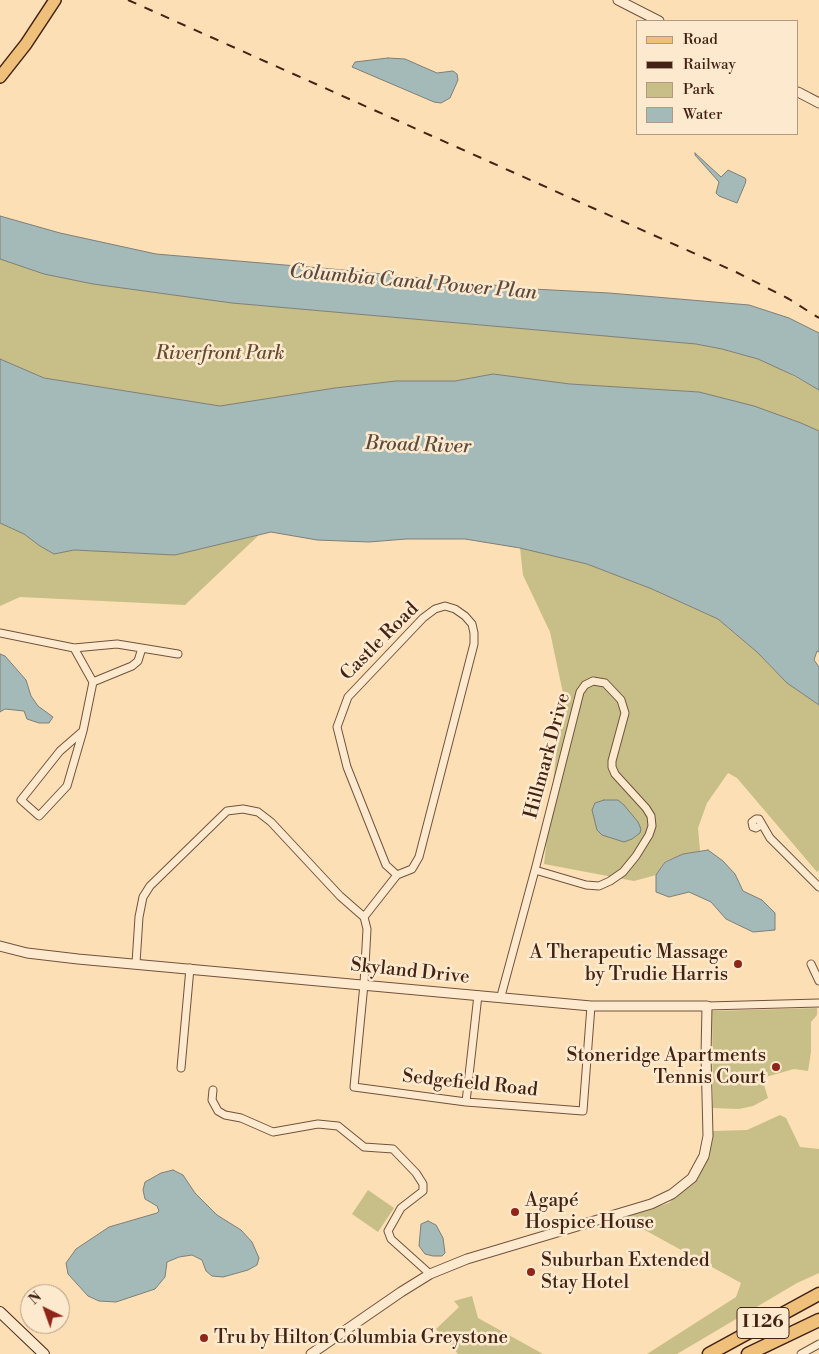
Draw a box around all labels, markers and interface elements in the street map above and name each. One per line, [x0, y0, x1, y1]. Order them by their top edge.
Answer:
legend [636, 20, 799, 135]
text: Road [683, 30, 718, 49]
text: Railway [683, 55, 736, 74]
text: Park [683, 80, 714, 99]
text: Water [683, 105, 722, 124]
water label: Columbia Canal Power Plan [288, 260, 538, 306]
park label: Riverfront Park [156, 343, 284, 365]
water label: Broad River [364, 432, 472, 460]
street label: Castle Road [336, 598, 424, 686]
street label: Hillmark Drive [520, 691, 576, 821]
place label: A Therapeutic Massage by Trudie Harris [530, 942, 728, 986]
street label: Skyland Drive [349, 954, 471, 990]
marker: A Therapeutic Massage by Trudie Harris [732, 958, 744, 970]
place label: Stoneridge Apartments Tennis Court [567, 1045, 766, 1089]
marker: Stoneridge Apartments Tennis Court [770, 1061, 782, 1073]
street label: Sedgefield Road [401, 1066, 539, 1102]
place label: Agapé Hospice House [525, 1190, 654, 1234]
marker: Agapé Hospice House [509, 1206, 521, 1218]
place label: Suburban Extended Stay Hotel [541, 1250, 710, 1294]
marker: Suburban Extended Stay Hotel [525, 1266, 537, 1278]
north arrow [20, 1284, 70, 1334]
text: N [25, 1288, 46, 1309]
road number: I 126 [737, 1308, 789, 1339]
place label: Tru by Hilton Columbia Greystone [214, 1327, 508, 1349]
marker: Tru by Hilton Columbia Greystone [198, 1332, 210, 1344]

